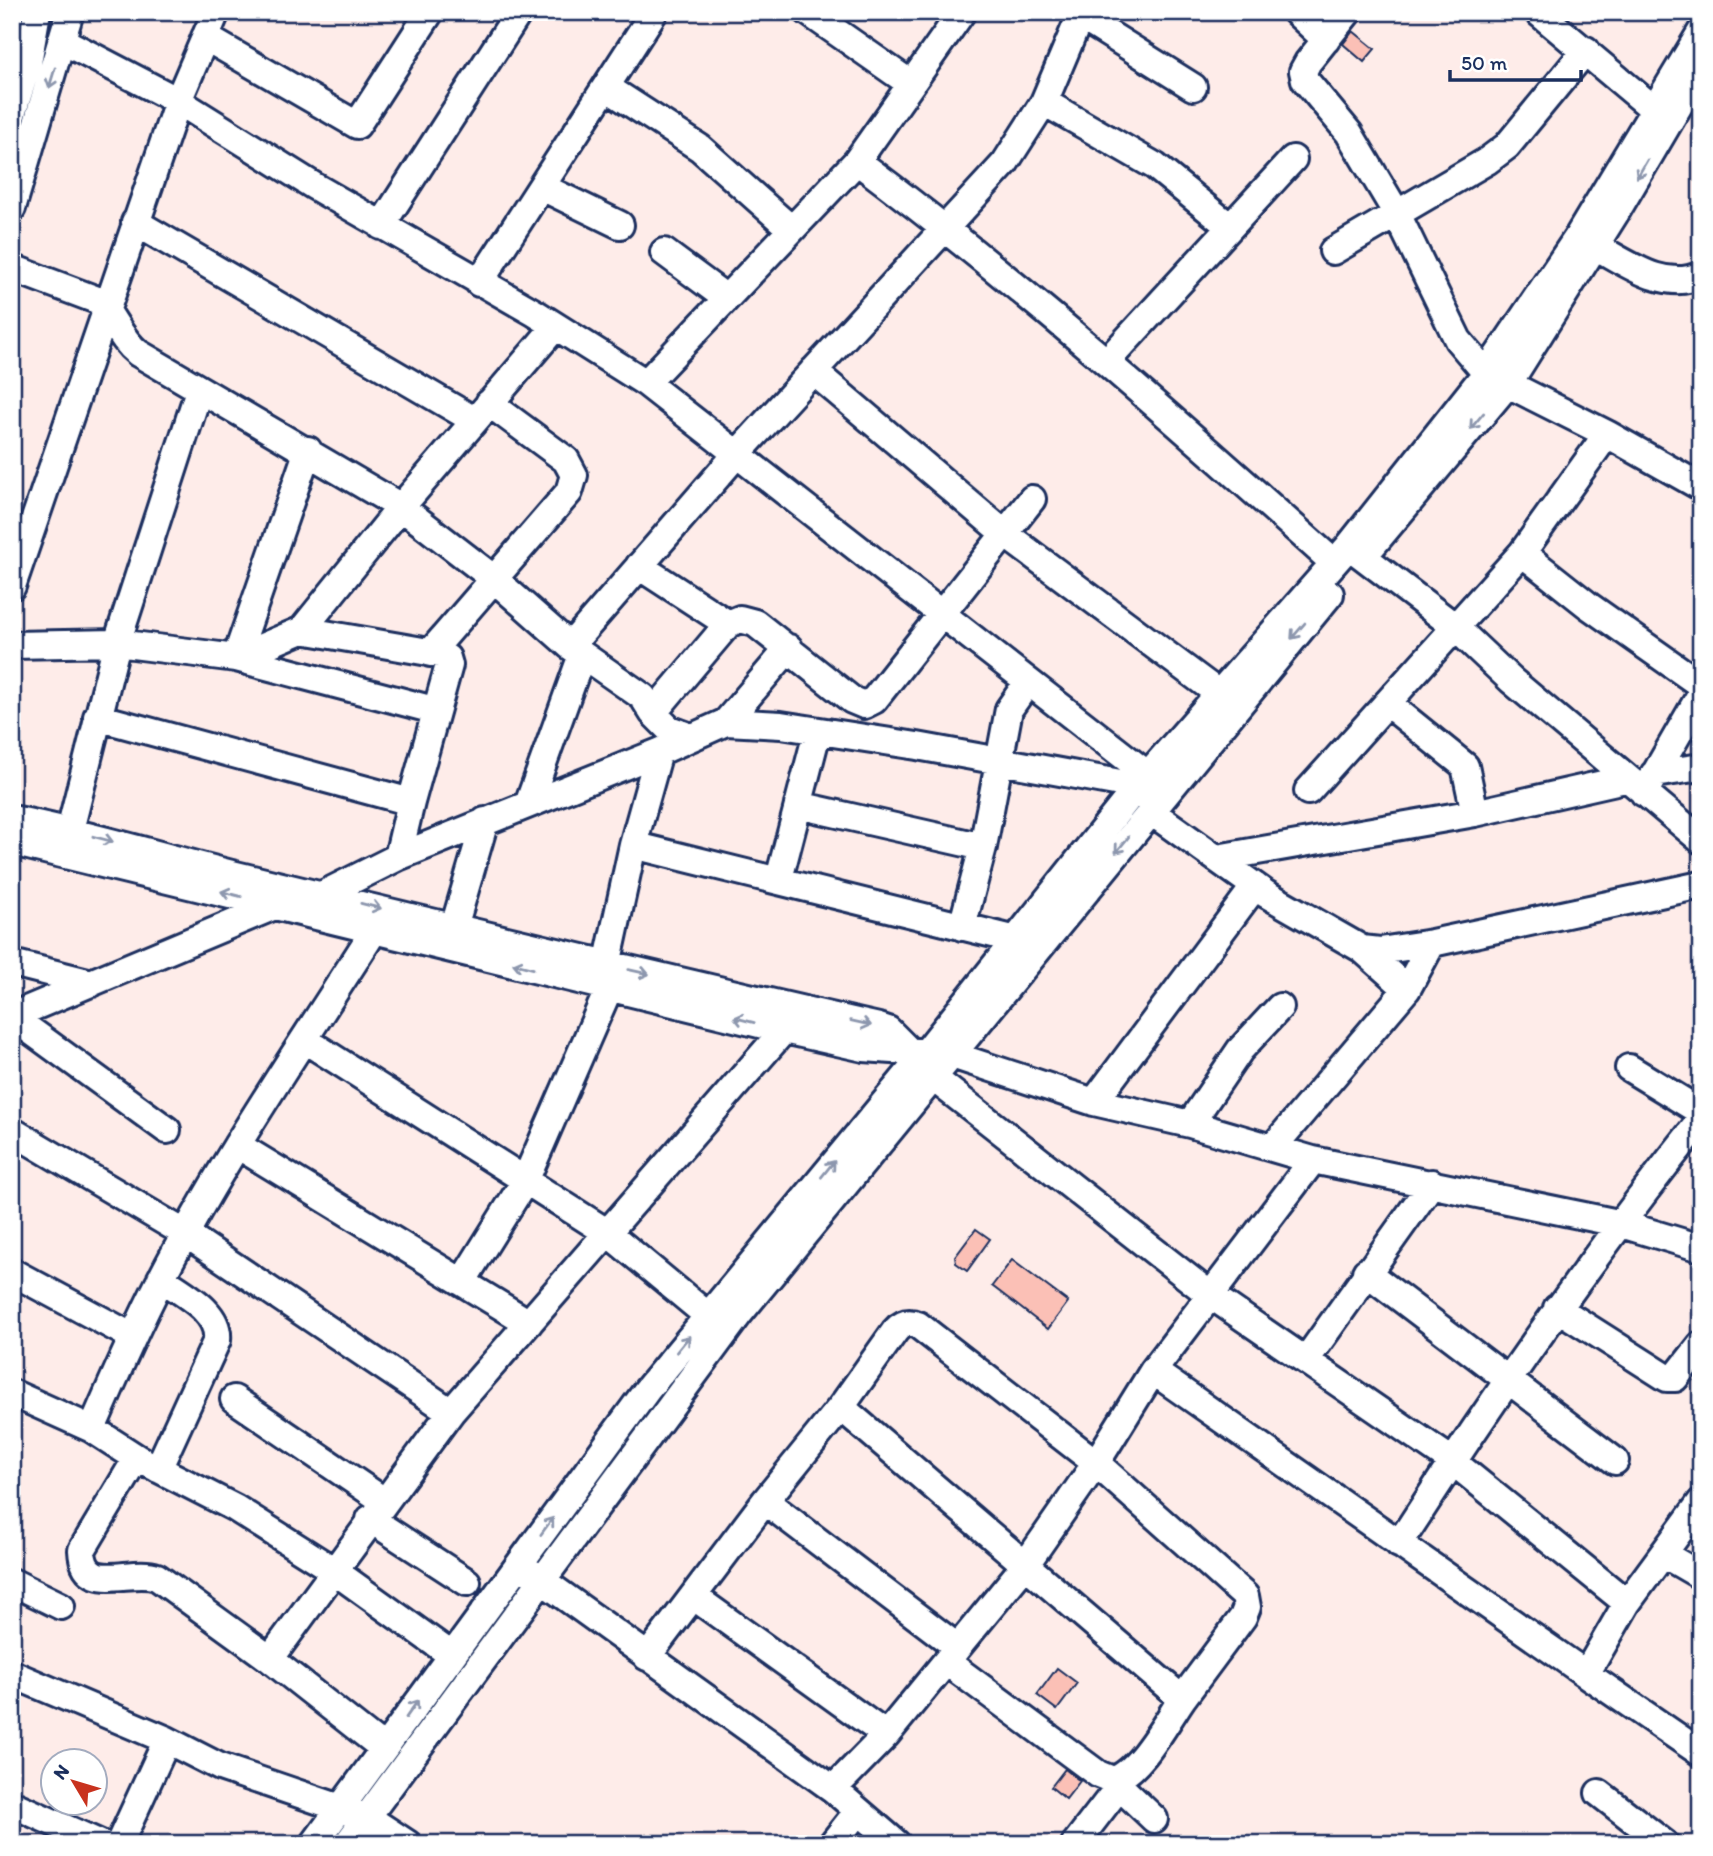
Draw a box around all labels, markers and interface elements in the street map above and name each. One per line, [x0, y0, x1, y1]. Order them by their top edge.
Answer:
scale bar [1450, 38, 1582, 82]
text: 50 m [1461, 50, 1508, 75]
one-way arrow [44, 67, 57, 89]
one-way arrow [1635, 158, 1649, 178]
one-way arrow [1469, 411, 1485, 429]
one-way arrow [1290, 622, 1306, 640]
one-way arrow [91, 833, 114, 846]
one-way arrow [1115, 835, 1130, 853]
one-way arrow [220, 887, 243, 900]
one-way arrow [359, 900, 382, 913]
one-way arrow [512, 959, 535, 972]
one-way arrow [627, 966, 650, 980]
one-way arrow [733, 1013, 756, 1026]
one-way arrow [849, 1017, 872, 1030]
one-way arrow [820, 1160, 836, 1178]
one-way arrow [676, 1336, 691, 1354]
one-way arrow [540, 1517, 554, 1536]
one-way arrow [404, 1700, 419, 1719]
north arrow [38, 1748, 108, 1818]
text: N [48, 1760, 74, 1784]

